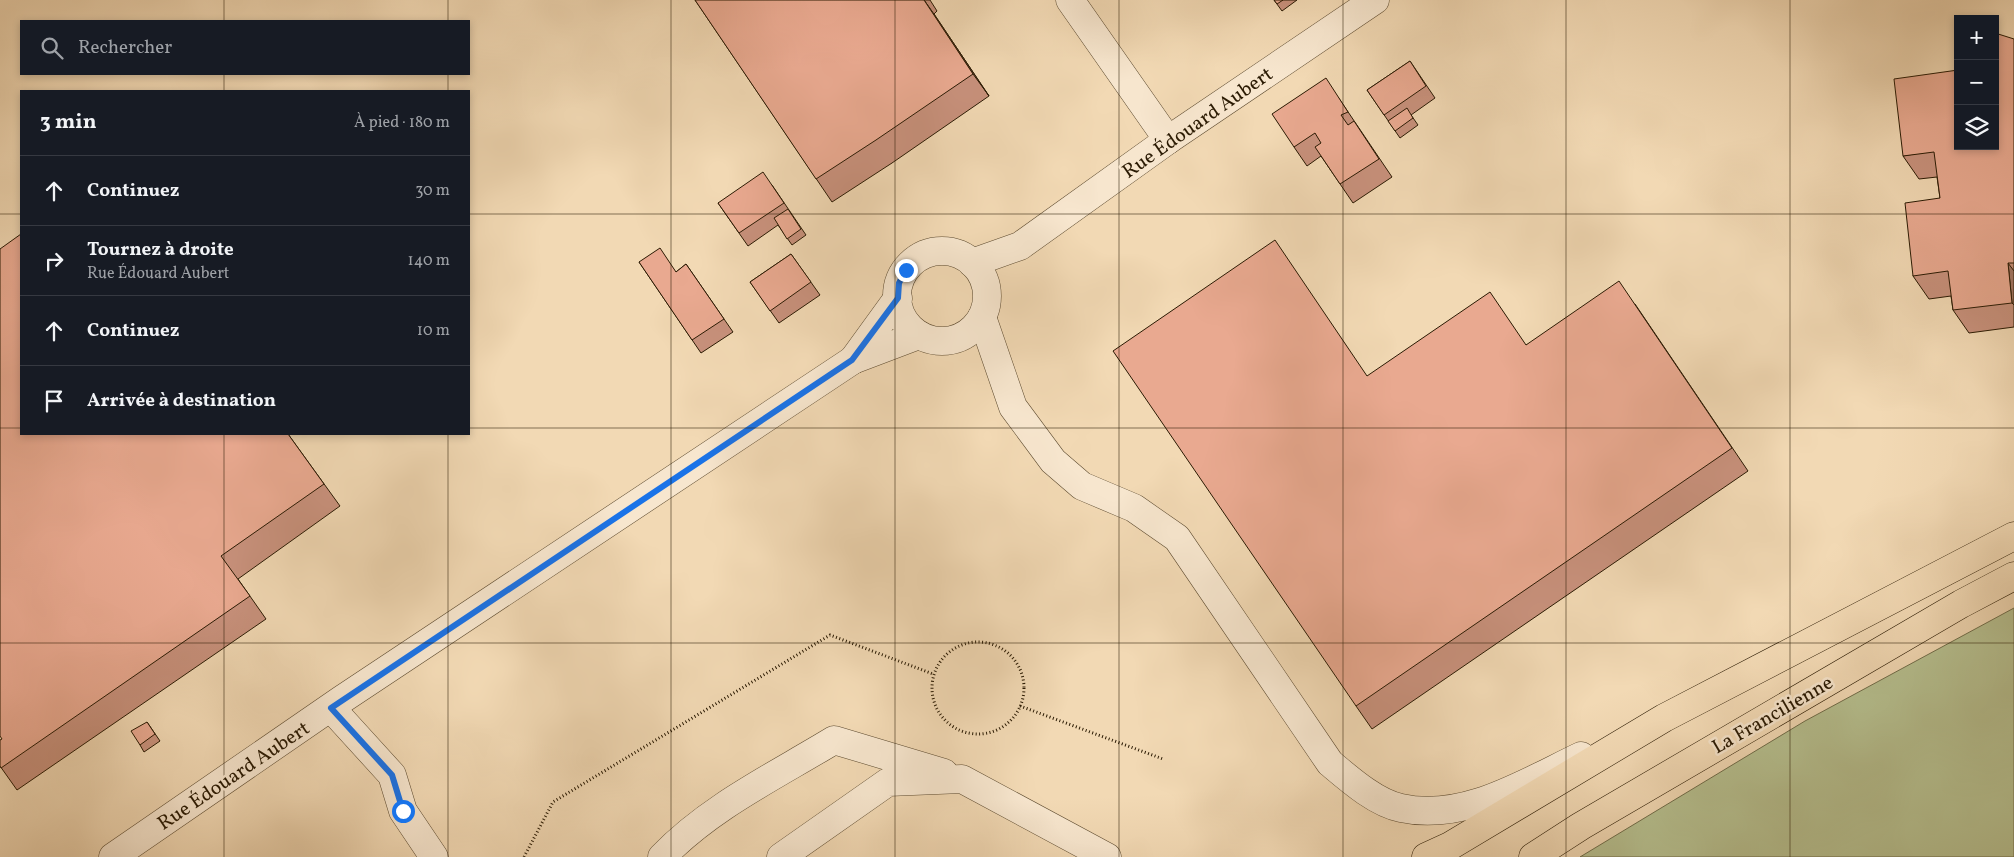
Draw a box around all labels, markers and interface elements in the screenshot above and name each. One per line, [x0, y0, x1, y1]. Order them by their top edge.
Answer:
map controls [1954, 15, 1999, 150]
button: + [1954, 15, 1999, 60]
search box [20, 20, 470, 75]
icon: search [38, 34, 66, 62]
text: Rechercher [78, 35, 172, 61]
button: − [1954, 60, 1999, 105]
street label: Rue Édouard Aubert [1117, 61, 1279, 186]
button: layers [1954, 105, 1999, 150]
text: 3 min [40, 108, 96, 137]
text: À pied · 180 m [354, 112, 450, 134]
icon: ahead [40, 177, 68, 205]
text: Continuez [87, 178, 179, 204]
text: 30 m [415, 180, 450, 202]
text: Tournez à droite [87, 237, 234, 263]
icon: right [40, 247, 68, 275]
text: 140 m [408, 250, 450, 272]
route end [895, 259, 918, 282]
text: Rue Édouard Aubert [87, 263, 229, 285]
icon: ahead [40, 317, 68, 345]
text: Continuez [87, 318, 179, 344]
text: 10 m [417, 320, 450, 342]
icon: arrive [40, 387, 68, 415]
text: Arrivée à destination [87, 388, 276, 414]
street label: La Francilienne [1707, 670, 1839, 762]
street label: Rue Édouard Aubert [152, 715, 316, 838]
route start [392, 800, 415, 823]

